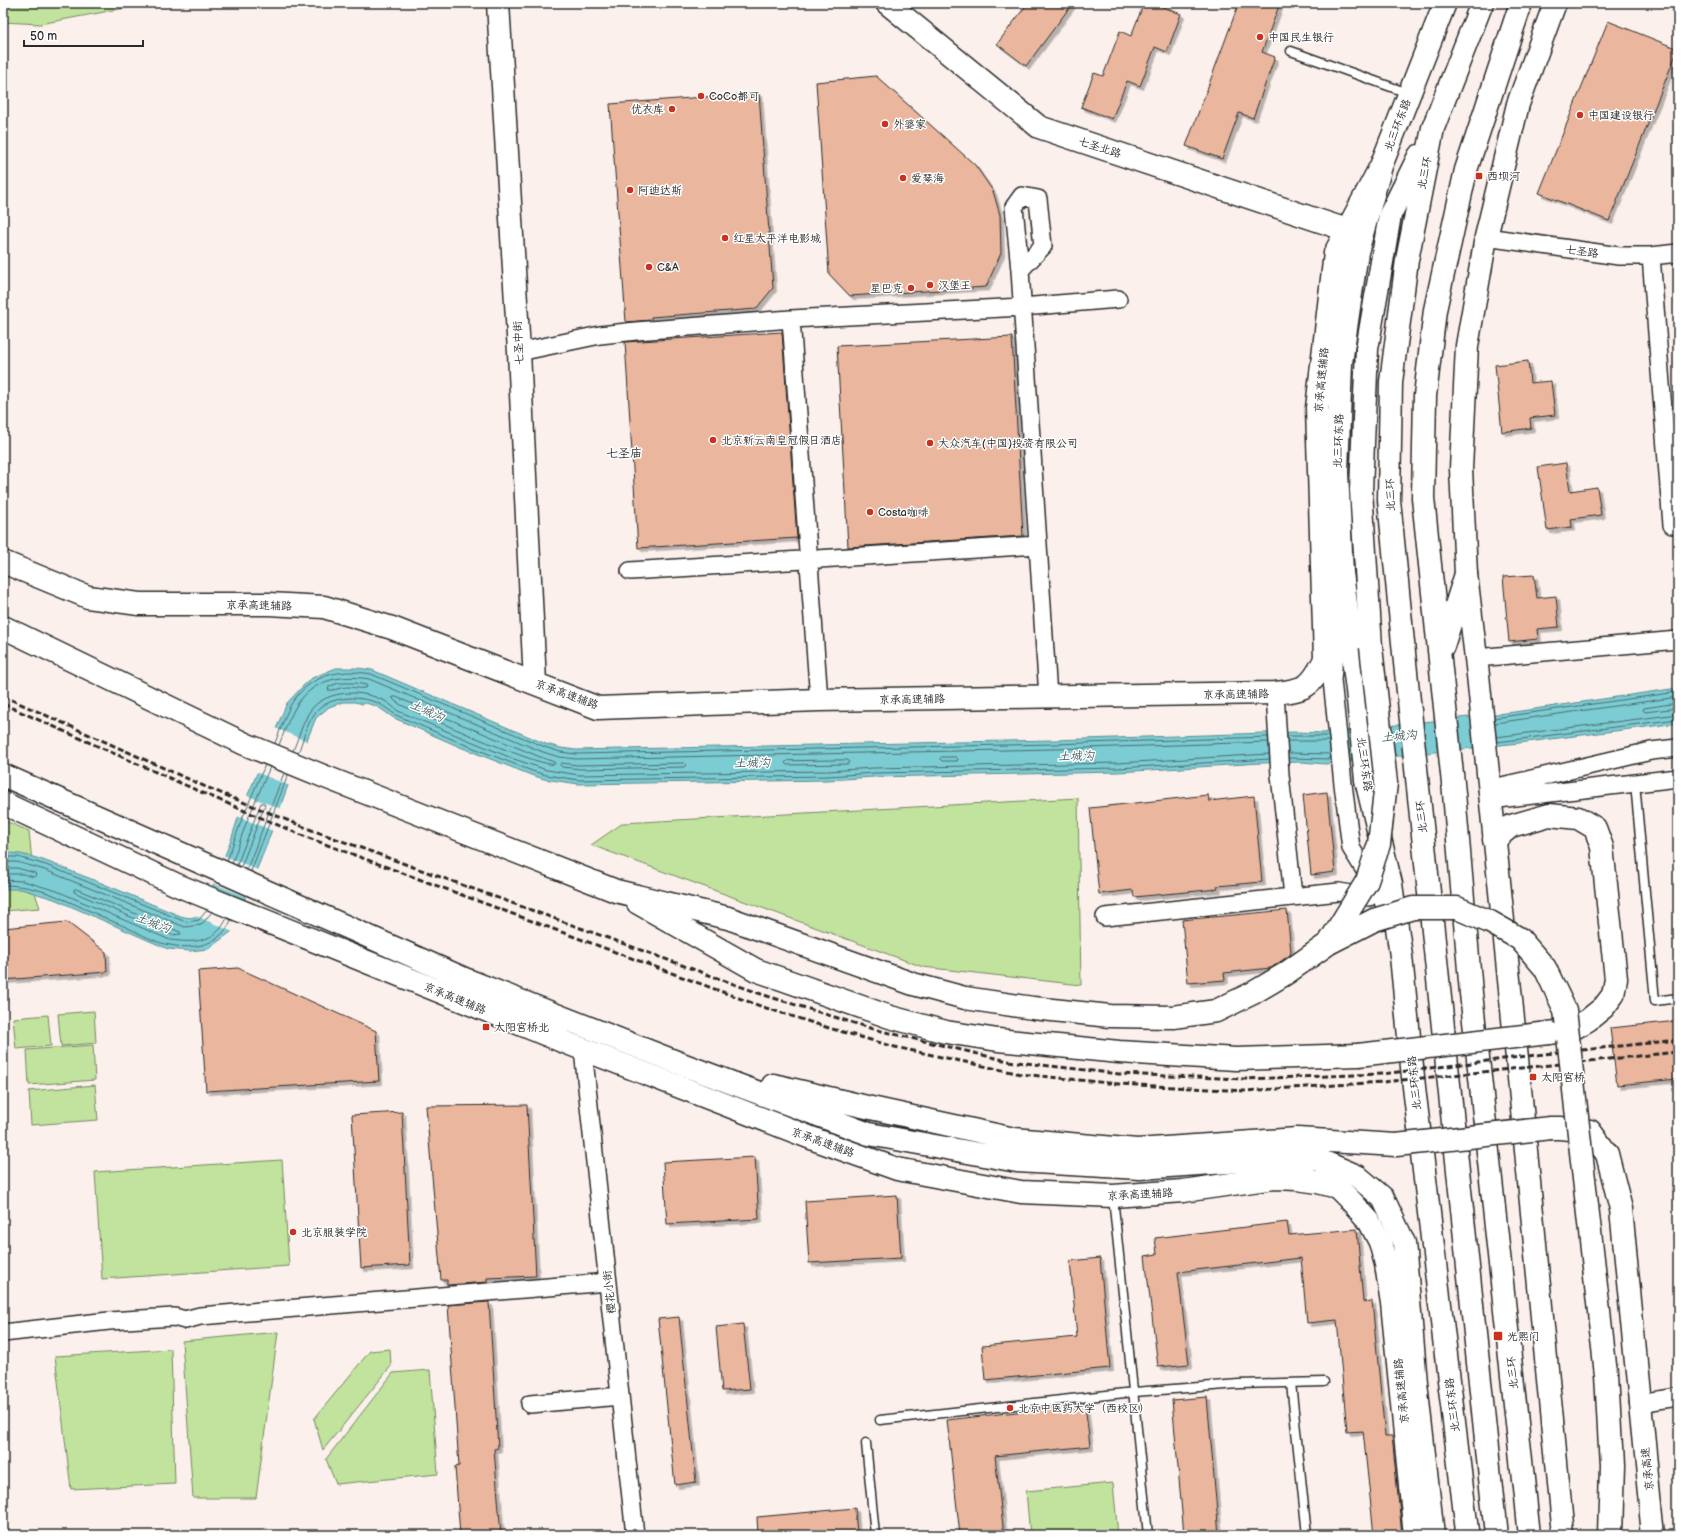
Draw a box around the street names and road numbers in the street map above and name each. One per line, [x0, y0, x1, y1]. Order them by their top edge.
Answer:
street label: 北三环东路 [1382, 97, 1413, 153]
street label: 七圣北路 [1077, 134, 1123, 160]
street label: 北三环 [1415, 156, 1434, 191]
street label: 七圣路 [1565, 243, 1599, 260]
street label: 七圣中街 [511, 320, 526, 365]
street label: 京承高速辅路 [1312, 347, 1331, 413]
street label: 北三环东路 [1331, 413, 1346, 469]
street label: 北三环 [1383, 478, 1398, 512]
street label: 京承高速辅路 [226, 598, 292, 613]
street label: 京承高速辅路 [534, 677, 600, 712]
street label: 京承高速辅路 [1203, 687, 1269, 702]
street label: 京承高速辅路 [879, 692, 945, 707]
street label: 北三环东路 [1354, 736, 1375, 792]
street label: 北三环 [1413, 800, 1430, 834]
street label: 京承高速辅路 [422, 980, 488, 1017]
street label: 北三环东路 [1405, 1055, 1424, 1111]
street label: 京承高速辅路 [790, 1125, 856, 1160]
street label: 京承高速辅路 [1107, 1186, 1173, 1203]
street label: 樱花小街 [601, 1268, 618, 1315]
street label: 北三环 [1504, 1356, 1521, 1390]
street label: 京承高速辅路 [1392, 1357, 1411, 1424]
street label: 北三环东路 [1443, 1377, 1462, 1433]
street label: 京承高速 [1639, 1446, 1656, 1492]

